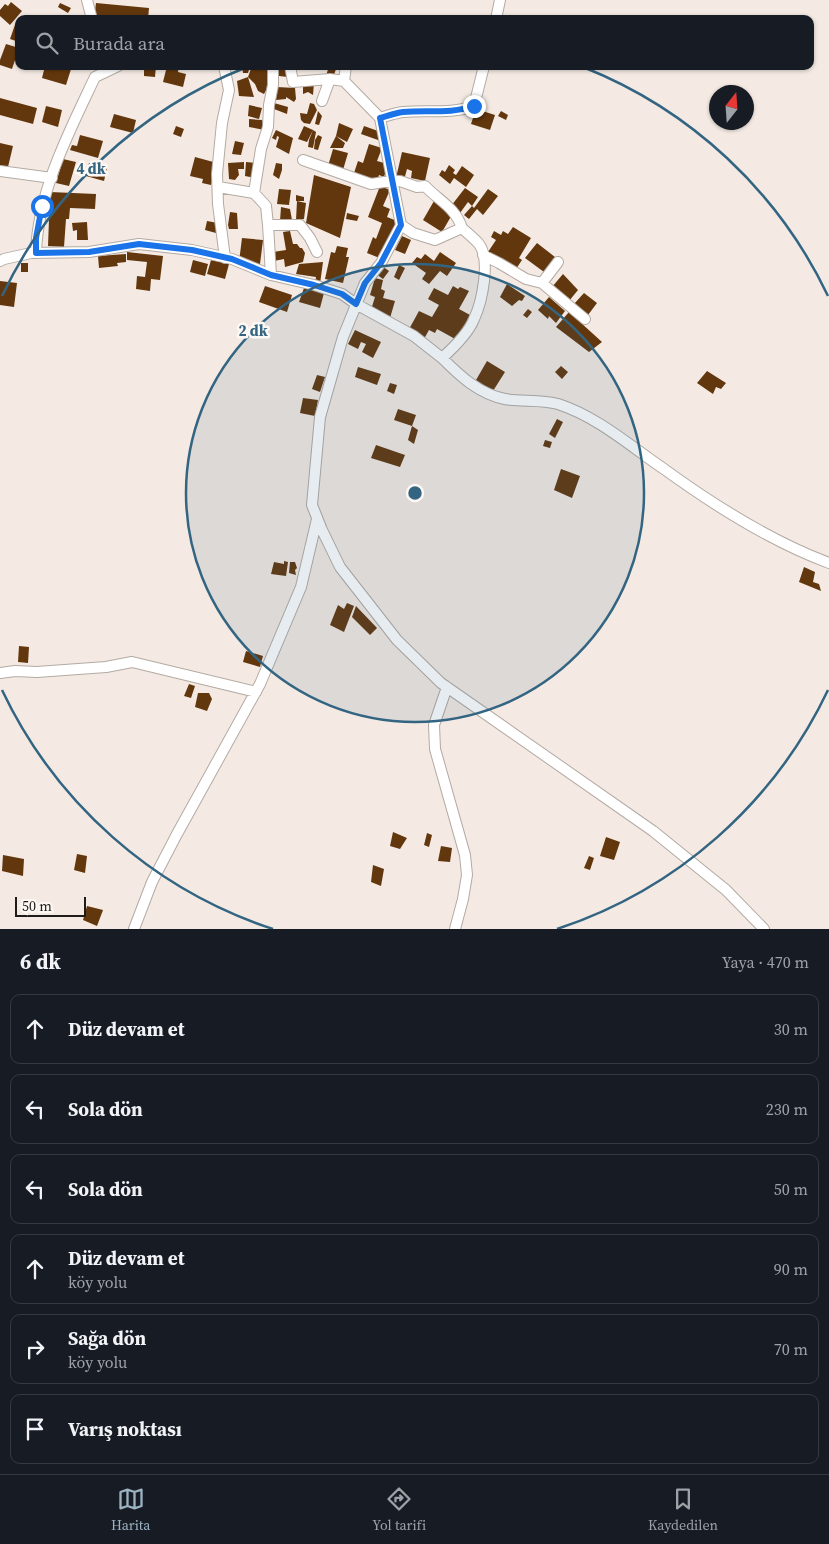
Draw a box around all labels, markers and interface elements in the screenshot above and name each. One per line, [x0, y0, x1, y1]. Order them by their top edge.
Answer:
search box [15, 15, 814, 70]
icon: search [33, 29, 61, 57]
text: Burada ara [73, 30, 165, 56]
north arrow [709, 85, 754, 130]
route end [463, 95, 486, 118]
text: 4 dk [76, 158, 106, 179]
route start [31, 195, 54, 218]
text: 2 dk [238, 320, 268, 341]
centre of rings [406, 484, 424, 502]
scale bar [15, 894, 86, 917]
text: 50 m [22, 896, 52, 916]
text: 6 dk [20, 947, 61, 976]
text: Yaya · 470 m [722, 951, 809, 973]
icon: ahead [21, 1015, 49, 1043]
text: Düz devam et [68, 1016, 185, 1042]
text: 30 m [774, 1018, 808, 1040]
icon: left [21, 1095, 49, 1123]
text: Sola dön [68, 1096, 143, 1122]
text: 230 m [766, 1098, 808, 1120]
icon: left [21, 1175, 49, 1203]
text: Sola dön [68, 1176, 143, 1202]
text: 50 m [774, 1178, 808, 1200]
text: Düz devam et [68, 1245, 185, 1271]
icon: ahead [21, 1255, 49, 1283]
text: 90 m [774, 1258, 808, 1280]
text: köy yolu [68, 1271, 127, 1293]
text: Sağa dön [68, 1325, 146, 1351]
icon: right [21, 1335, 49, 1363]
text: 70 m [774, 1338, 808, 1360]
text: köy yolu [68, 1351, 127, 1373]
icon: arrive [21, 1415, 49, 1443]
text: Varış noktası [68, 1416, 182, 1442]
tab: Harita [111, 1485, 150, 1535]
tab: Yol tarifi [372, 1485, 426, 1535]
tab: Kaydedilen [648, 1485, 718, 1535]

